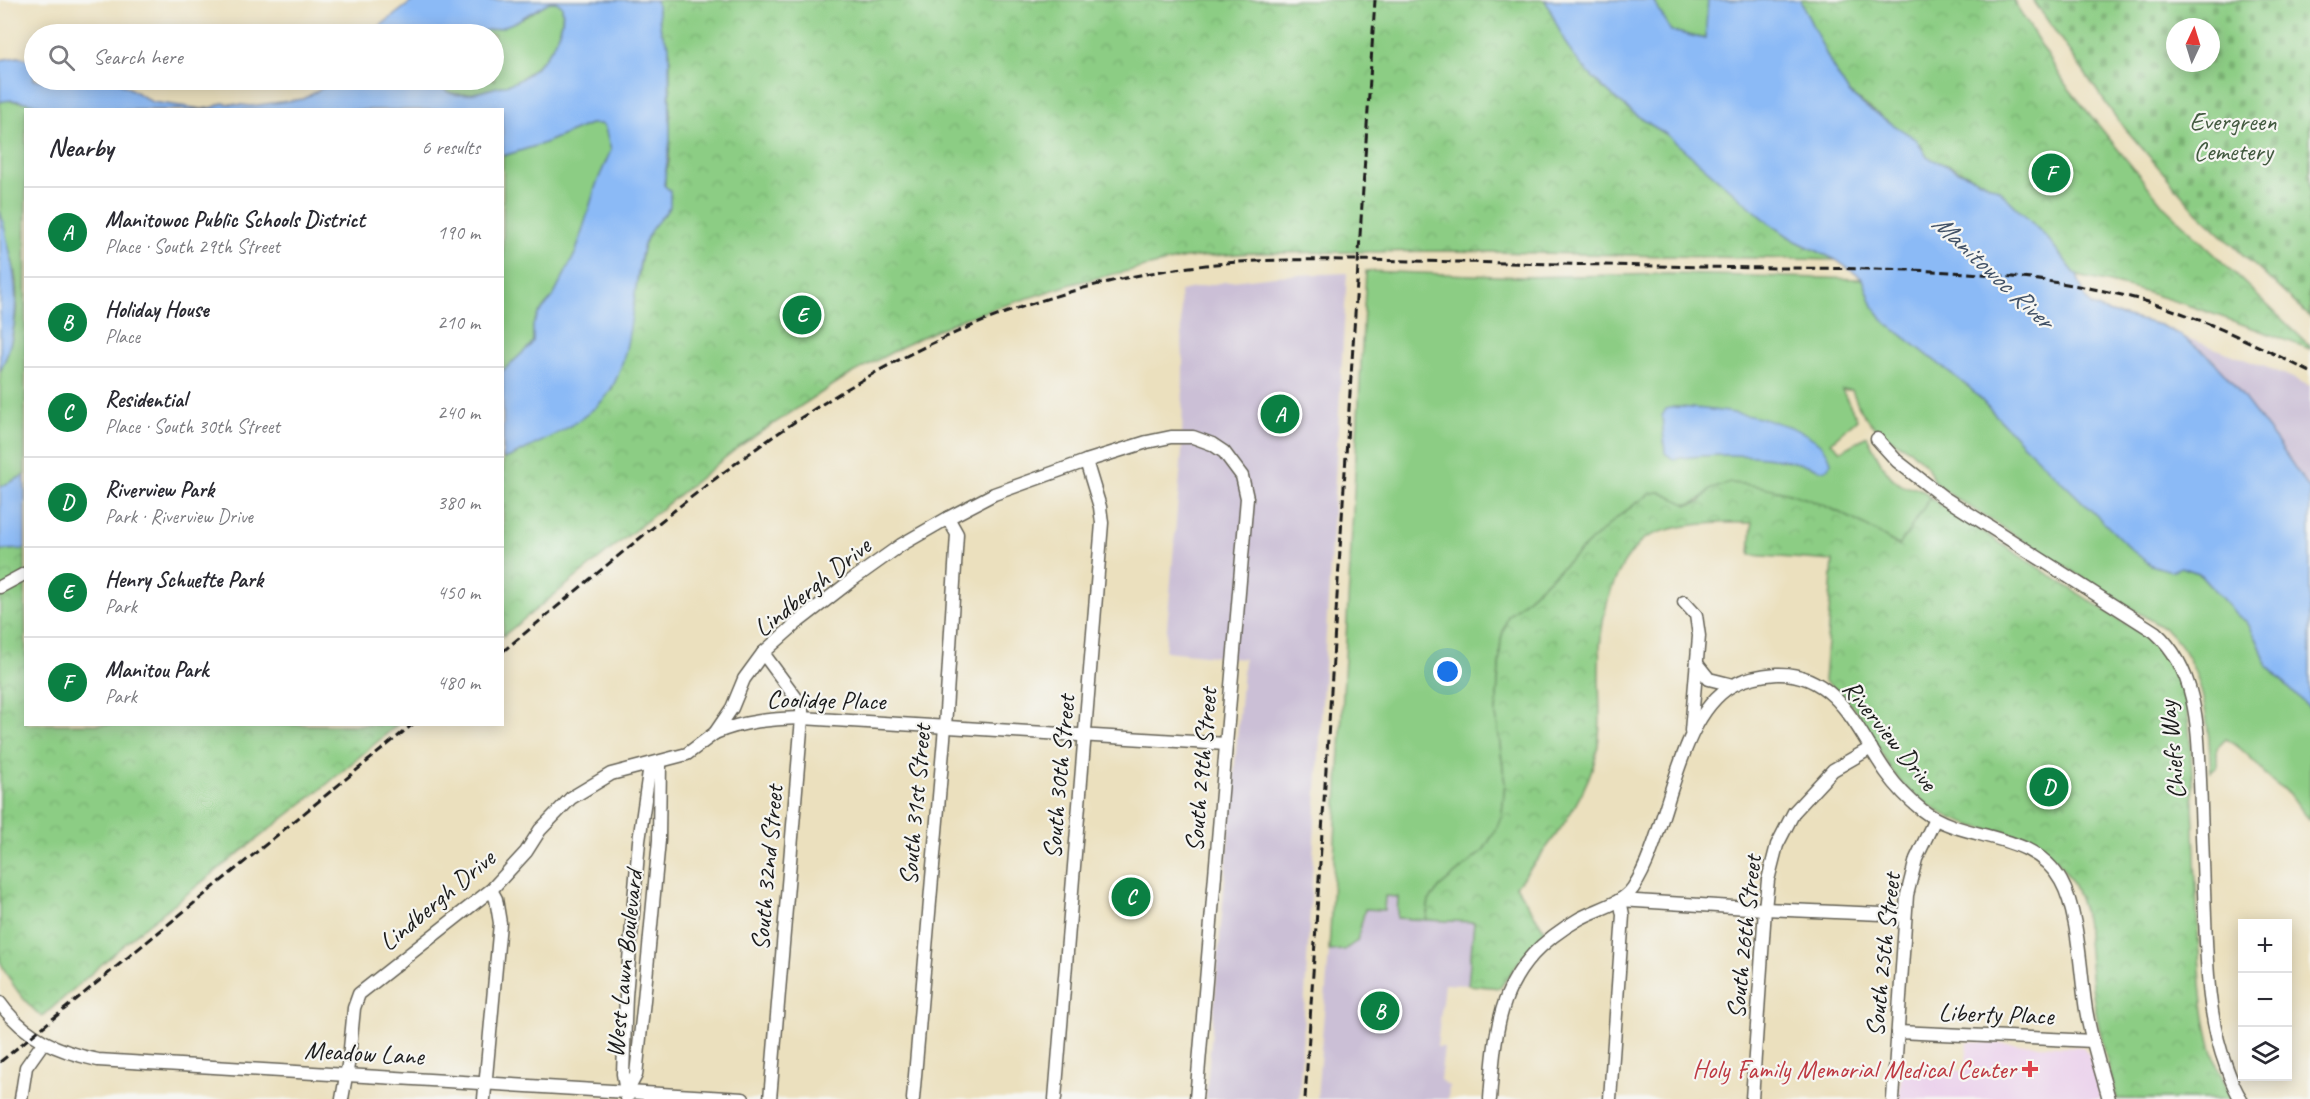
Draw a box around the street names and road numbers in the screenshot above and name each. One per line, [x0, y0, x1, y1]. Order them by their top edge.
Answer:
street label: Lindbergh Drive [747, 529, 878, 644]
street label: Riverview Drive [1835, 673, 1946, 798]
street label: Coolidge Place [766, 682, 887, 718]
street label: South 29th Street [1177, 684, 1225, 853]
street label: South 30th Street [1035, 691, 1083, 860]
street label: Chiefs Way [2150, 697, 2194, 801]
street label: South 31st Street [892, 721, 939, 887]
street label: South 32nd Street [743, 782, 791, 952]
street label: Lindbergh Drive [372, 841, 503, 958]
street label: South 26th Street [1719, 851, 1769, 1020]
street label: West Lawn Boulevard [598, 865, 651, 1059]
street label: South 25th Street [1858, 869, 1908, 1038]
street label: Liberty Place [1938, 996, 2056, 1033]
street label: Meadow Lane [304, 1033, 426, 1073]

